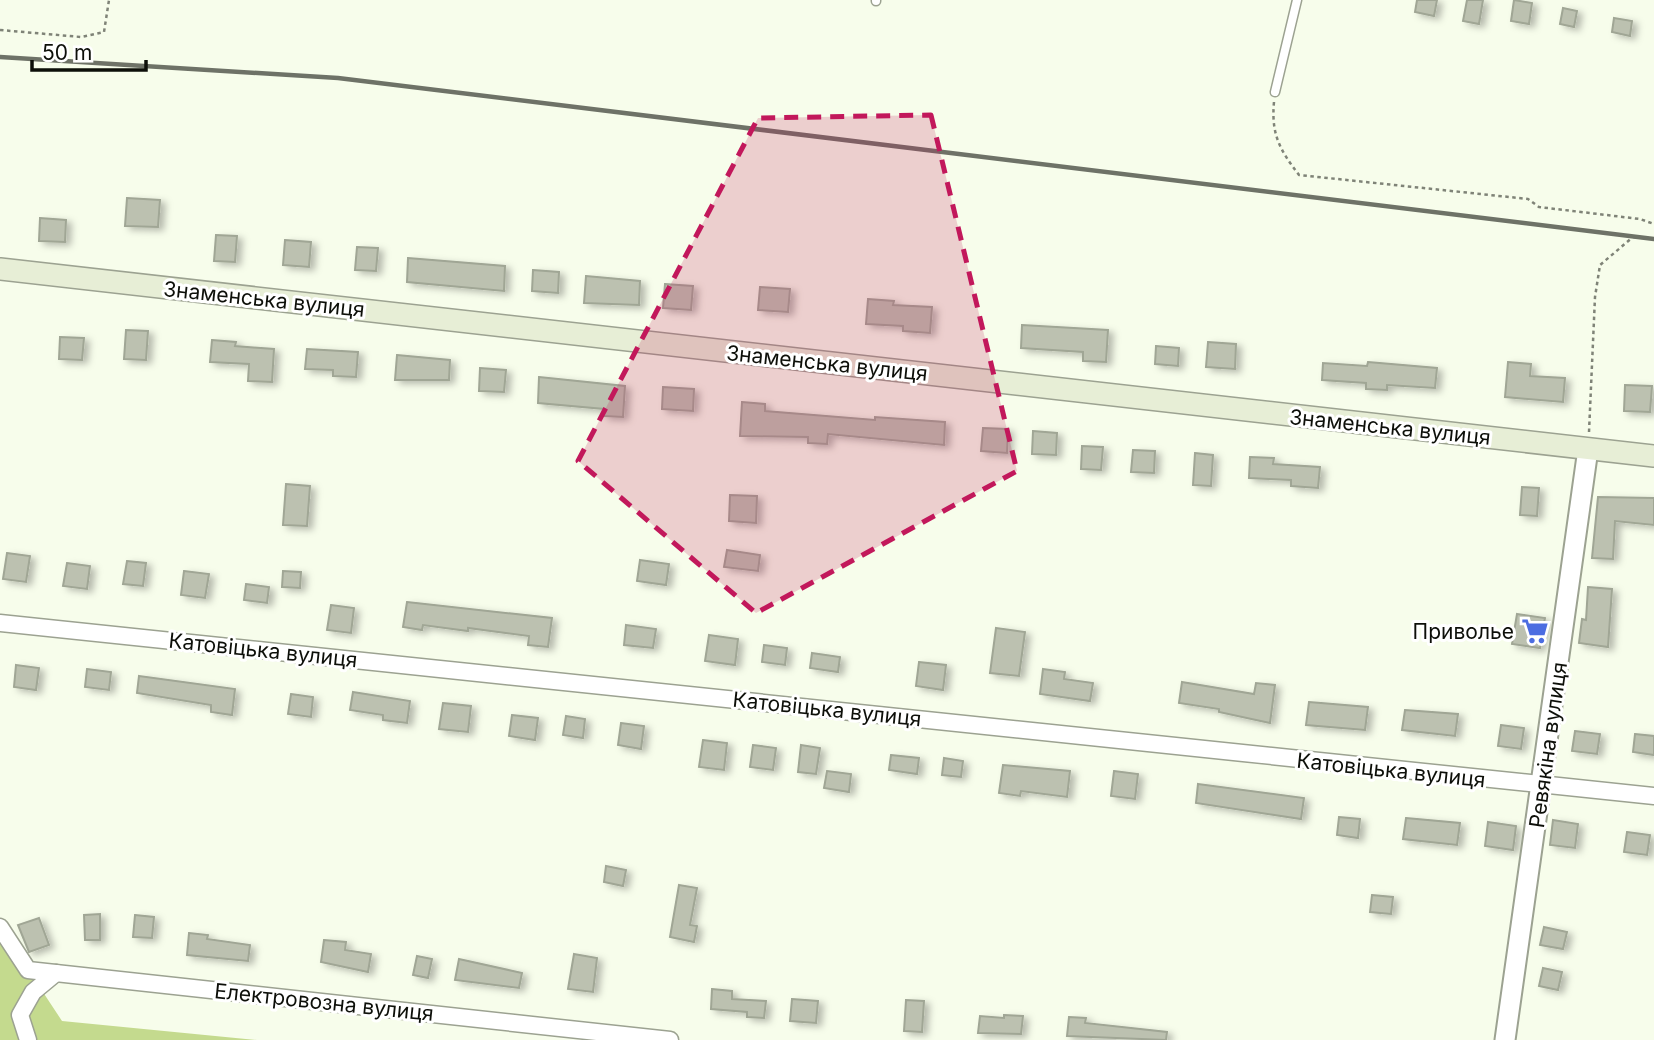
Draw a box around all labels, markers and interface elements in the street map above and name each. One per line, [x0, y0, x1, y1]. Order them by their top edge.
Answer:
scale bar [32, 28, 145, 72]
text: 50 m [42, 40, 92, 65]
street label: Знаменська вулиця [162, 276, 366, 322]
street label: Знаменська вулиця [725, 340, 929, 386]
street label: Знаменська вулиця [1288, 404, 1492, 450]
supermarket icon: Приволье [1520, 616, 1550, 646]
place label: Приволье [1413, 619, 1514, 644]
street label: Катовіцька вулиця [167, 628, 359, 672]
street label: Ревякіна вулиця [1524, 661, 1572, 829]
street label: Катовіцька вулиця [731, 687, 923, 731]
street label: Катовіцька вулиця [1295, 748, 1487, 792]
street label: Електровозна вулиця [213, 978, 435, 1026]

